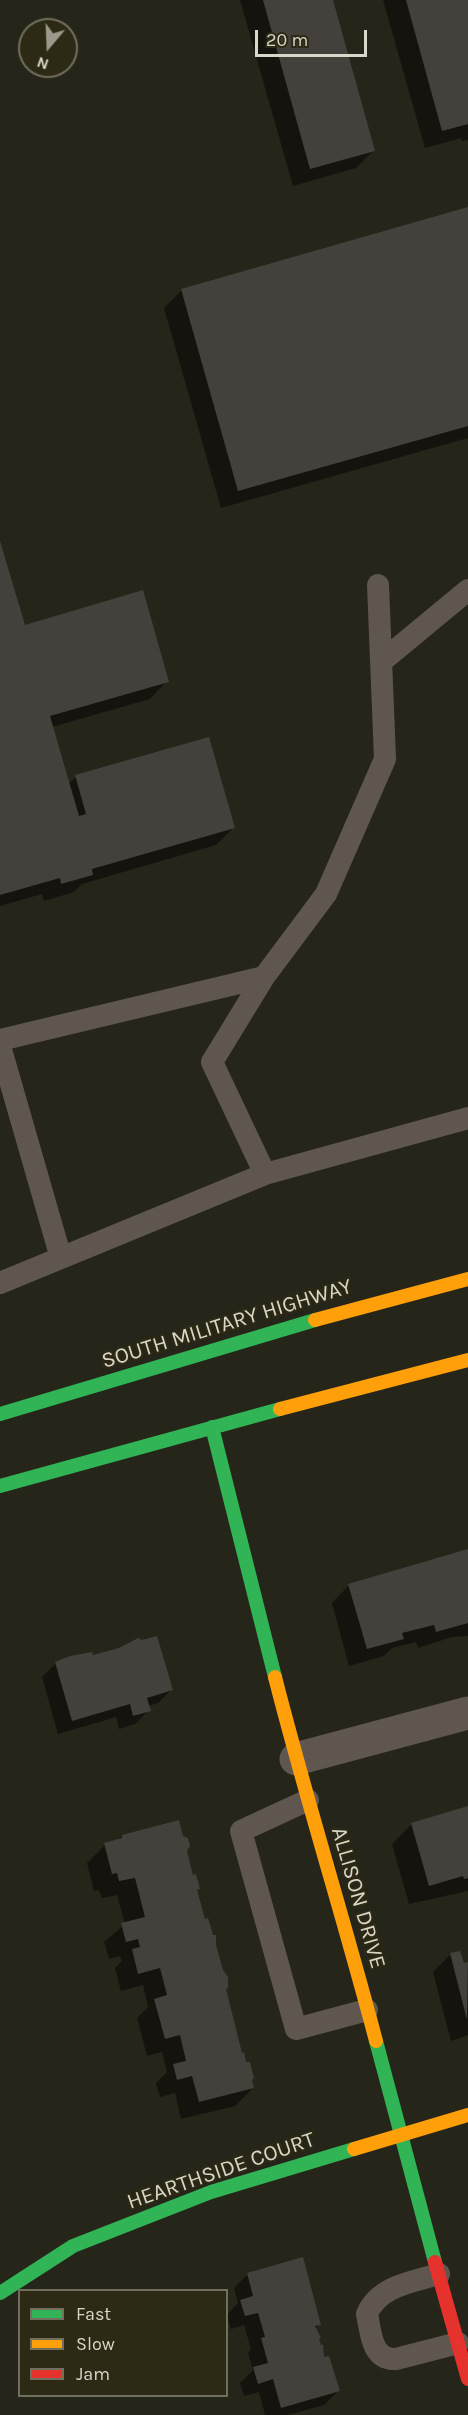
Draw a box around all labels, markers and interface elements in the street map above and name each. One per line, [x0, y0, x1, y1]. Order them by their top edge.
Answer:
north arrow [18, 18, 78, 78]
scale bar [258, 18, 370, 56]
text: 20 m [266, 29, 308, 51]
text: N [34, 53, 51, 74]
street label: SOUTH MILITARY HIGHWAY [99, 1273, 355, 1375]
street label: ALLISON DRIVE [325, 1824, 391, 1972]
street label: HEARTHSIDE COURT [124, 2126, 318, 2216]
legend [18, 2289, 228, 2397]
text: Fast [76, 2303, 111, 2325]
text: Slow [76, 2333, 115, 2355]
text: Jam [76, 2363, 110, 2385]

